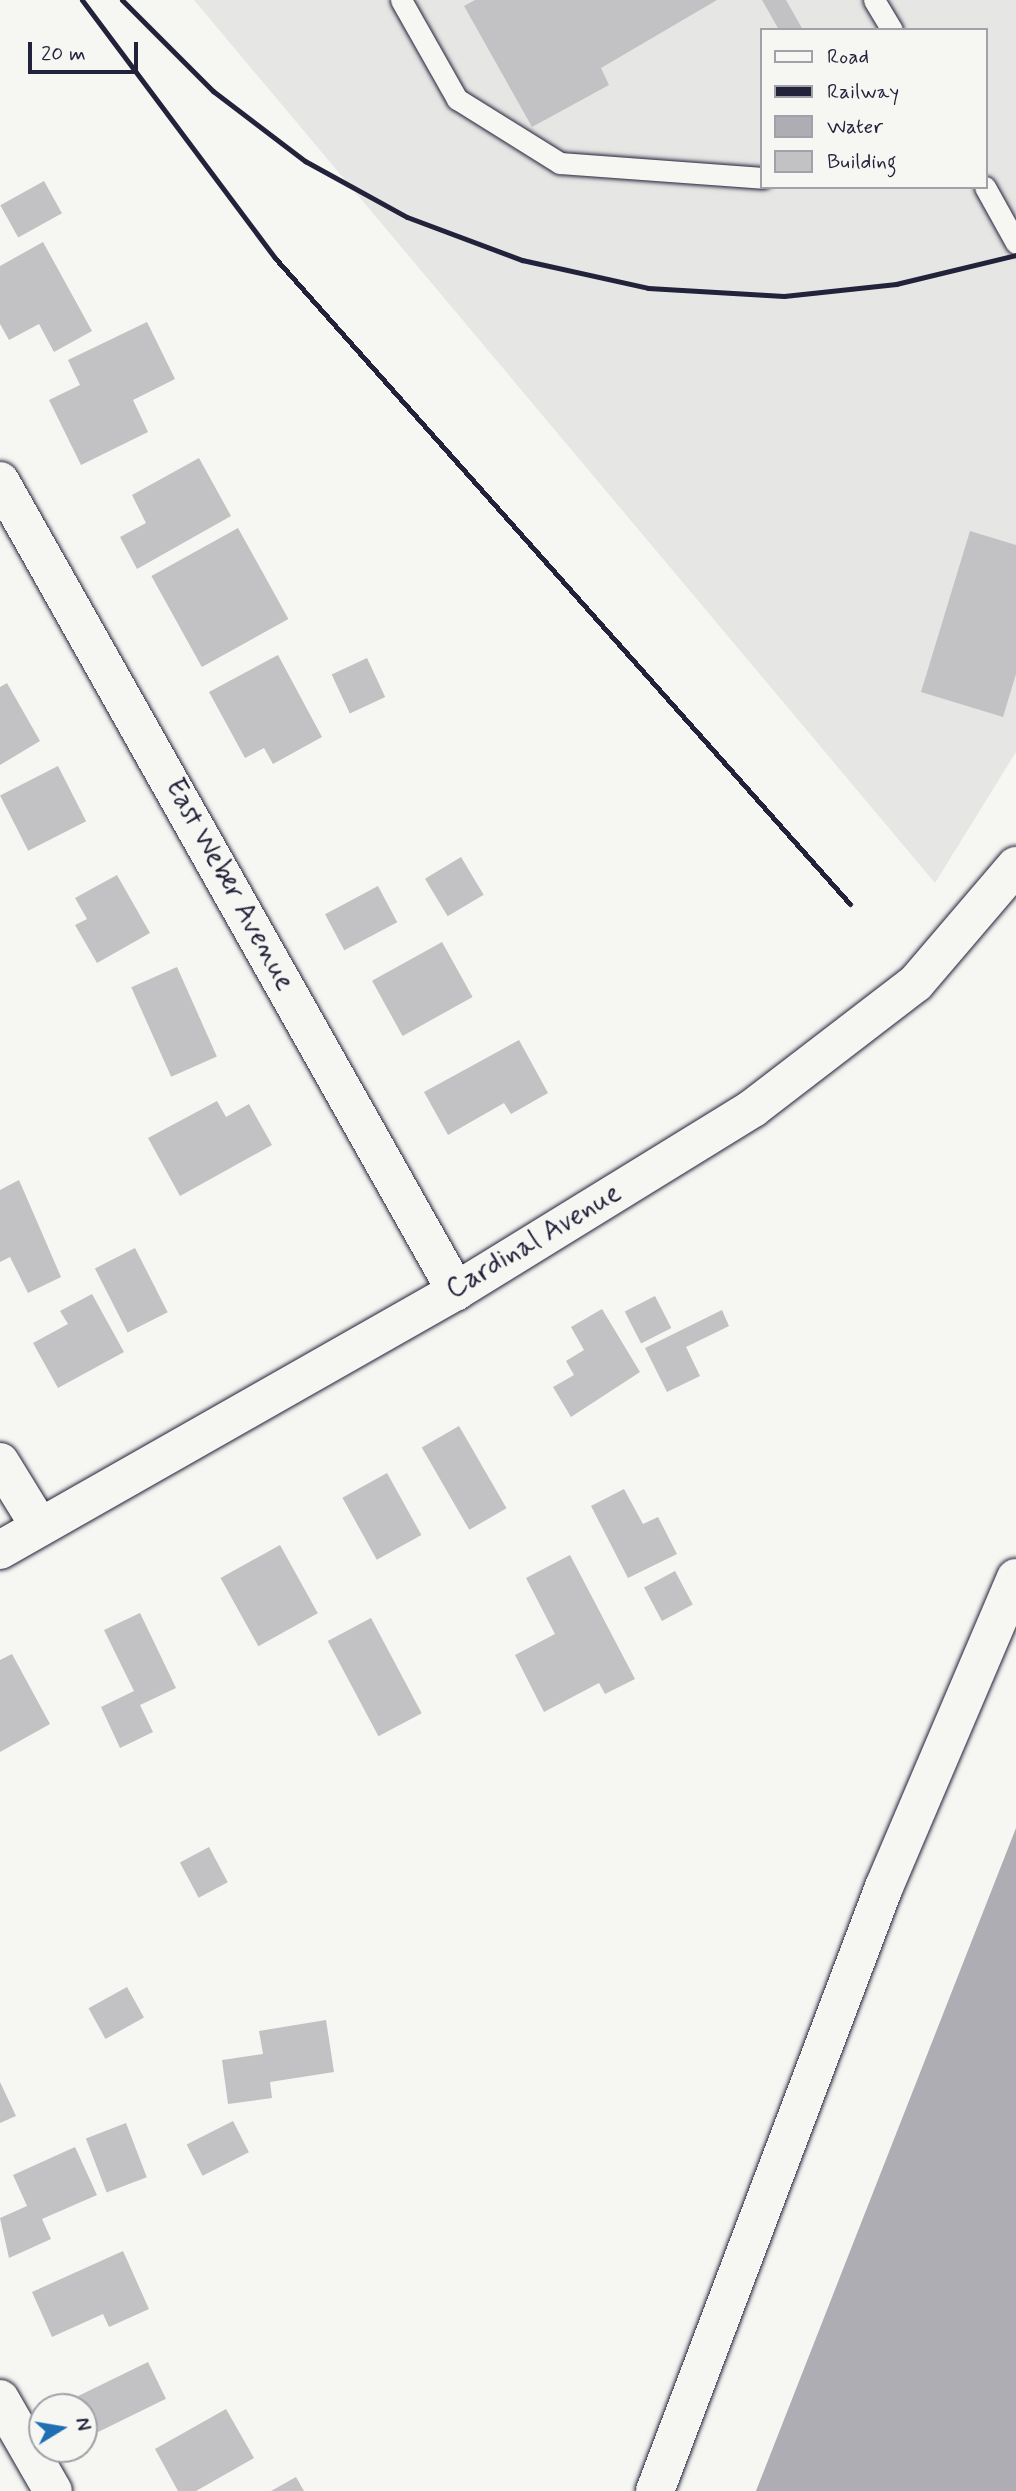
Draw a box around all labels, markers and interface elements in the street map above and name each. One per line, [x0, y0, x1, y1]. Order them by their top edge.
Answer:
scale bar [32, 28, 142, 72]
legend [760, 28, 988, 189]
text: 20 m [41, 40, 86, 68]
text: Road [827, 43, 869, 71]
text: Railway [827, 78, 899, 106]
text: Water [827, 113, 883, 141]
text: Building [827, 148, 897, 176]
street label: East Weber Avenue [159, 777, 299, 993]
street label: Cardinal Avenue [440, 1176, 628, 1308]
north arrow [28, 2393, 98, 2463]
text: N [69, 2416, 96, 2433]

